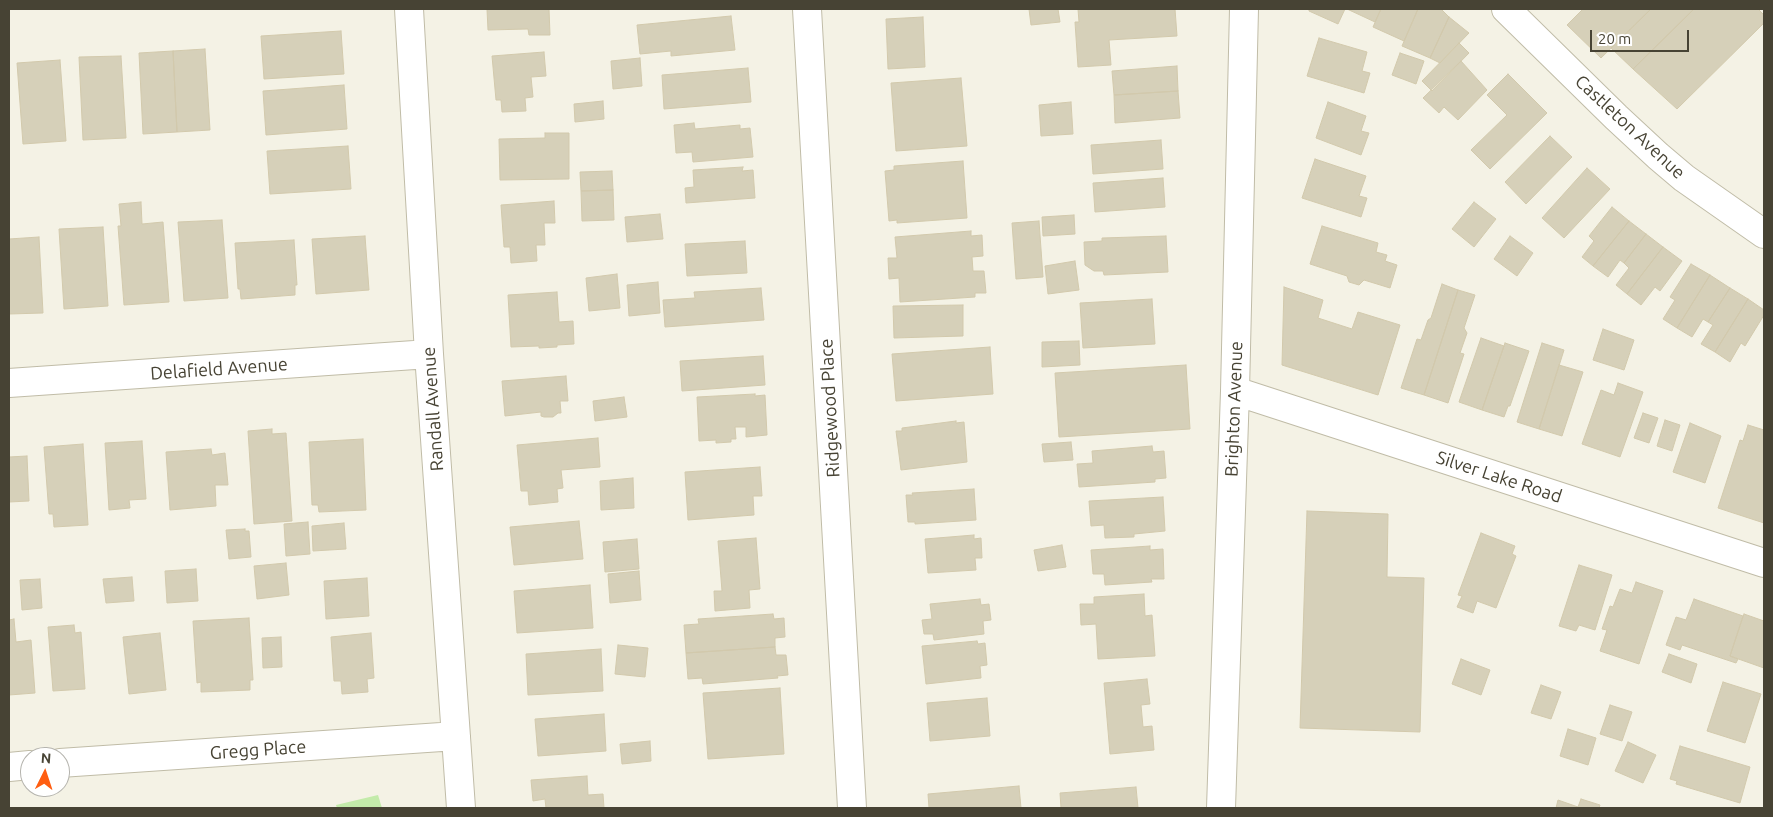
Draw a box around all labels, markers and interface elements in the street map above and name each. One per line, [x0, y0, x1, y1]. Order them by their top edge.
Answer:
scale bar [1593, 20, 1692, 52]
text: 20 m [1598, 30, 1631, 47]
street label: Castleton Avenue [1571, 71, 1689, 183]
street label: Ridgewood Place [816, 338, 844, 478]
street label: Brighton Avenue [1221, 341, 1247, 477]
street label: Randall Avenue [418, 346, 448, 472]
street label: Delafield Avenue [150, 353, 288, 385]
street label: Silver Lake Road [1433, 447, 1565, 507]
street label: Gregg Place [209, 736, 307, 764]
north arrow [20, 747, 70, 797]
text: N [40, 750, 52, 766]

